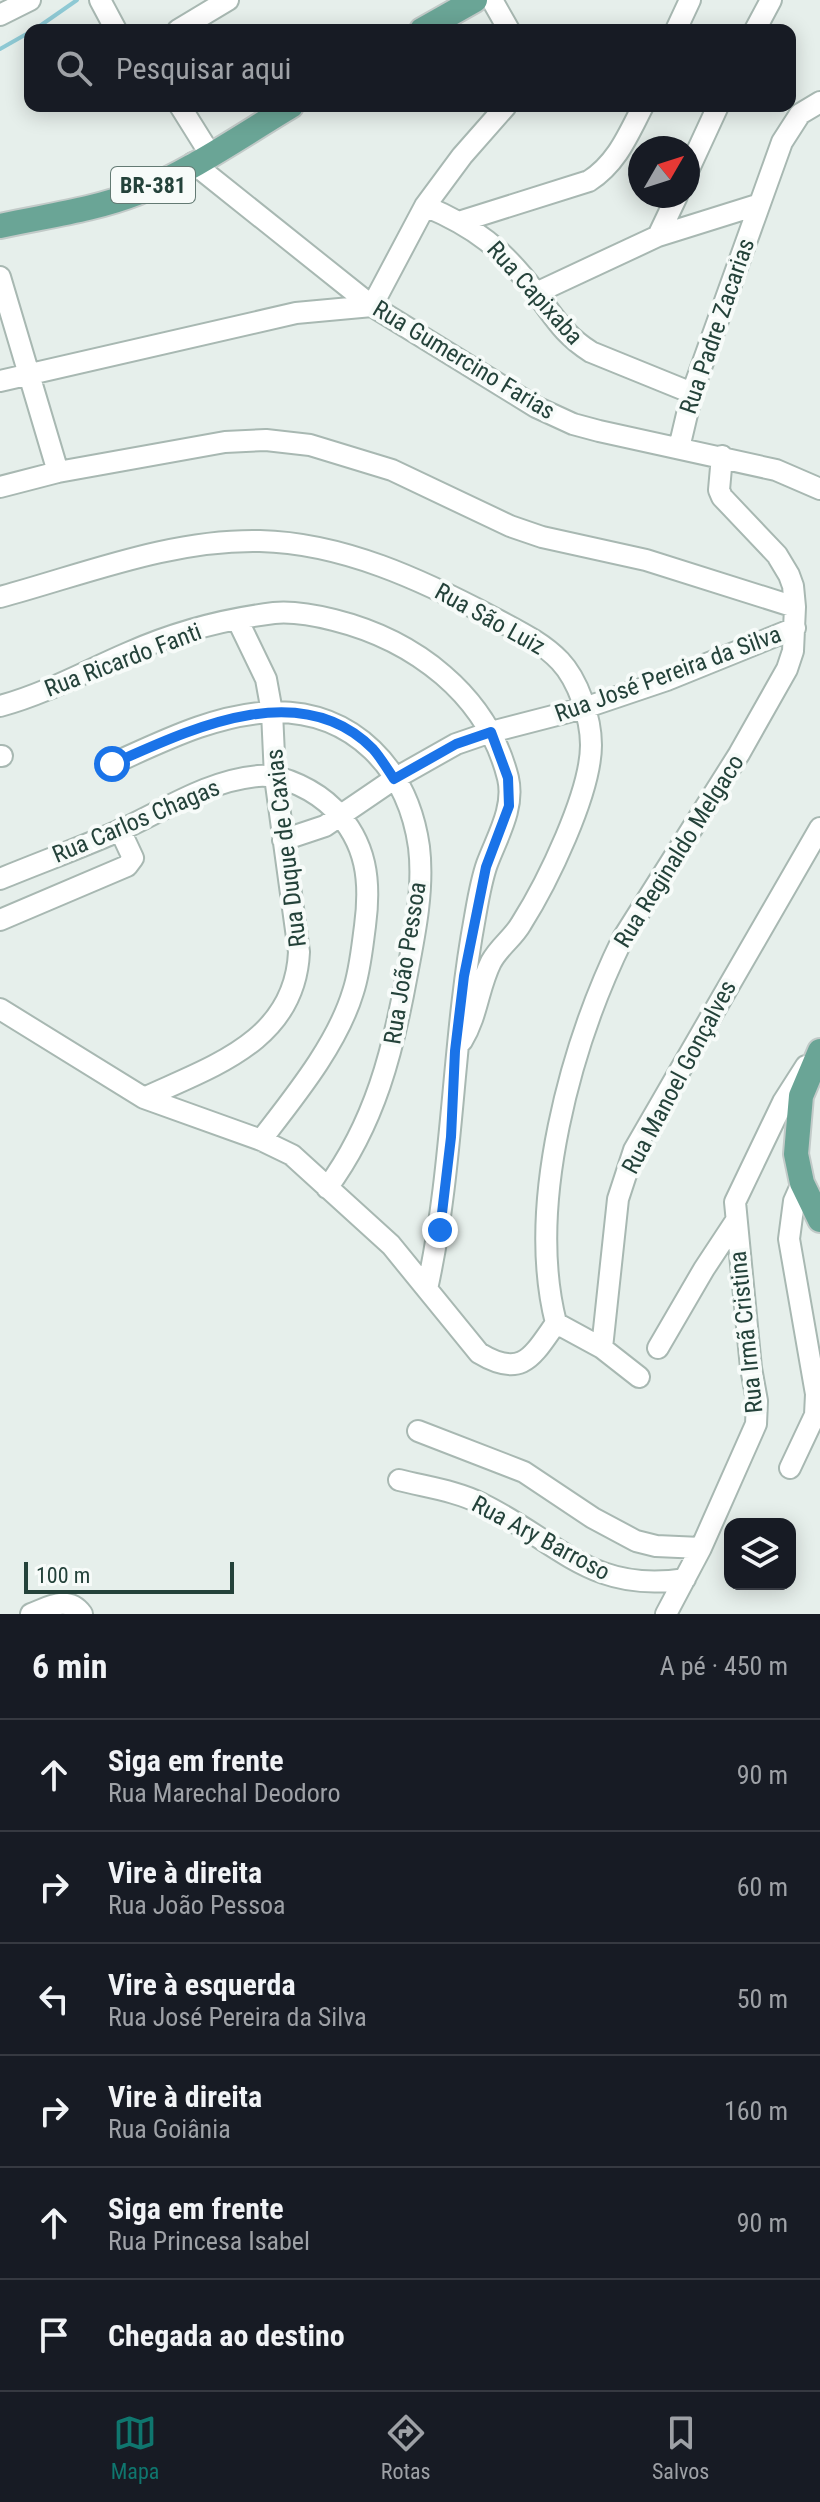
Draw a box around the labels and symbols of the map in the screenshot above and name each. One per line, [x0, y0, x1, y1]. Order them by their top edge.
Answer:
north arrow [628, 136, 700, 208]
road number: BR-381 [111, 167, 195, 203]
street label: Rua Padre Zacarias [674, 235, 760, 417]
street label: Rua Capixaba [481, 236, 589, 350]
street label: Rua Gumercino Farias [368, 295, 560, 425]
street label: Rua São Luiz [430, 577, 550, 661]
street label: Rua Ricardo Fanti [41, 617, 205, 703]
street label: Rua José Pereira da Silva [551, 620, 785, 728]
route start [94, 746, 130, 782]
street label: Rua Duque de Caxias [260, 747, 312, 949]
street label: Rua Reginaldo Melgaco [608, 749, 750, 953]
street label: Rua Carlos Chagas [48, 773, 224, 869]
street label: Rua João Pessoa [378, 880, 432, 1046]
street label: Rua Manoel Gonçalves [616, 975, 742, 1179]
route end [422, 1212, 458, 1248]
street label: Rua Irmã Cristina [724, 1250, 768, 1414]
street label: Rua Ary Barroso [467, 1490, 615, 1586]
scale bar [24, 1558, 234, 1594]

